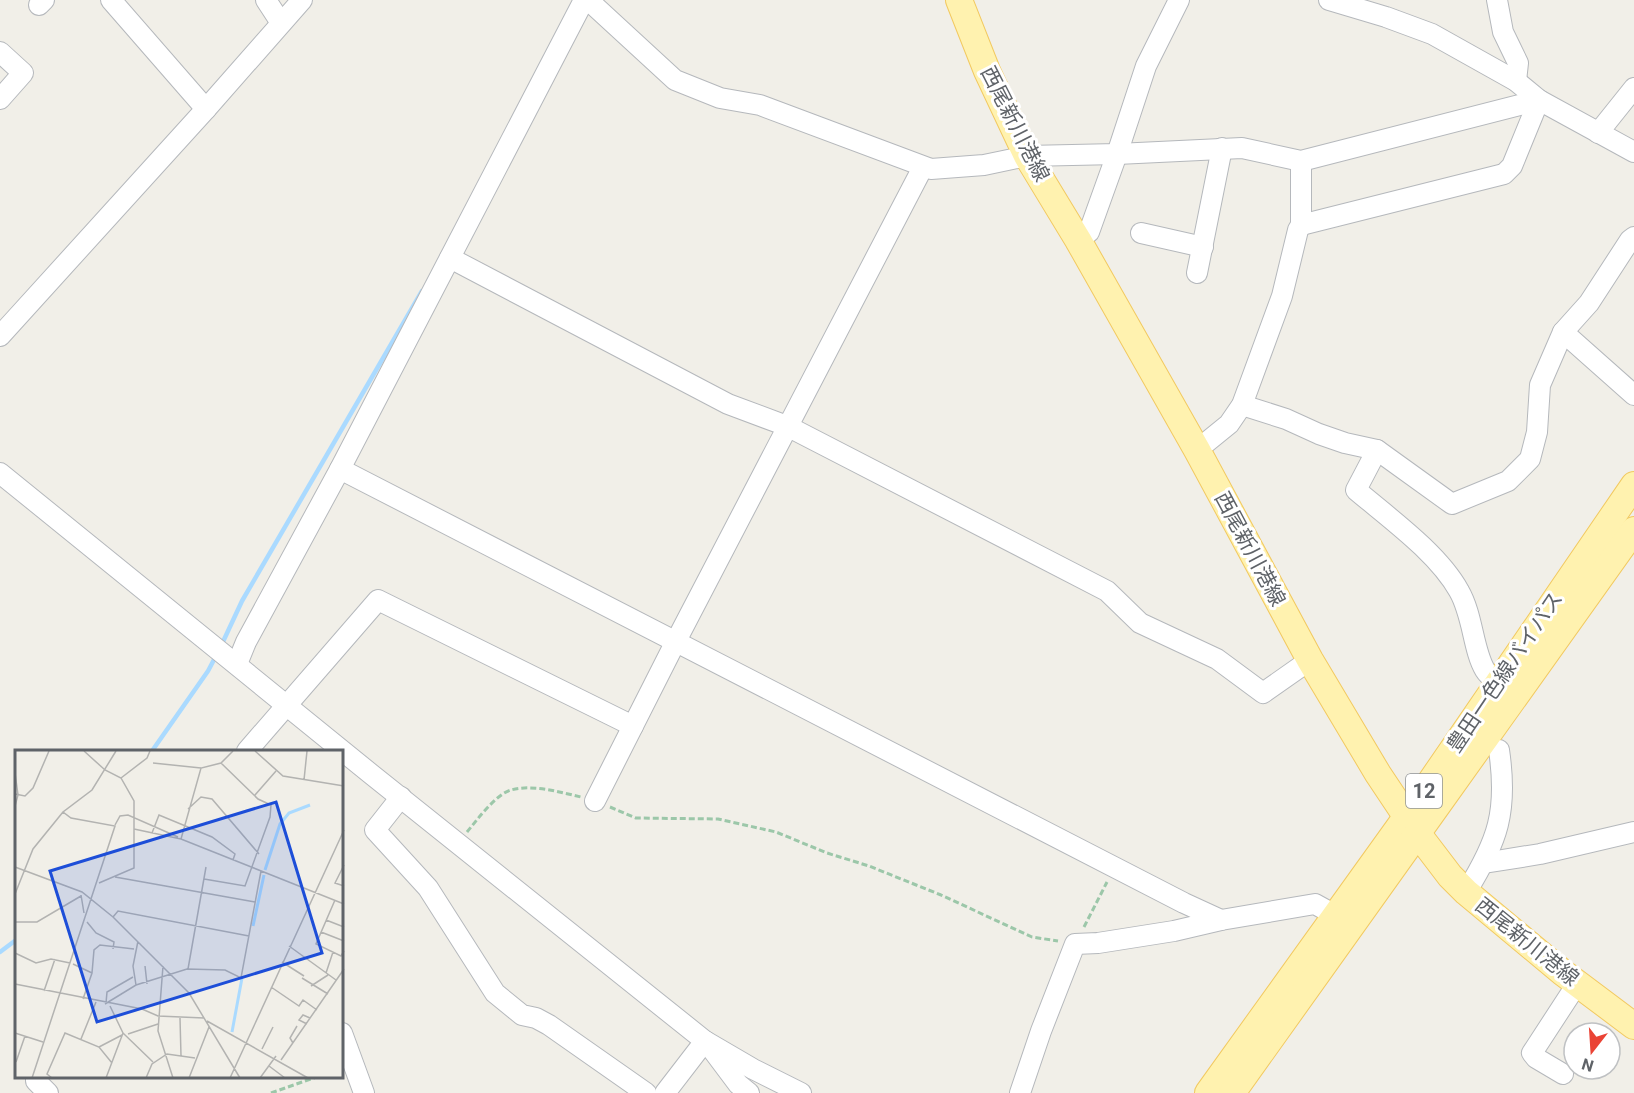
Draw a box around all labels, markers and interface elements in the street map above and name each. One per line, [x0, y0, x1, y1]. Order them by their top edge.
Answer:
street label: 西尾新川港線 [976, 62, 1054, 186]
street label: 西尾新川港線 [1210, 488, 1290, 610]
street label: 豊田一色線バイパス [1442, 587, 1568, 757]
inset map [15, 750, 344, 1078]
road number: 12 [1406, 774, 1442, 808]
street label: 西尾新川港線 [1470, 893, 1584, 991]
north arrow [1562, 1021, 1622, 1081]
text: N [1580, 1054, 1596, 1076]

